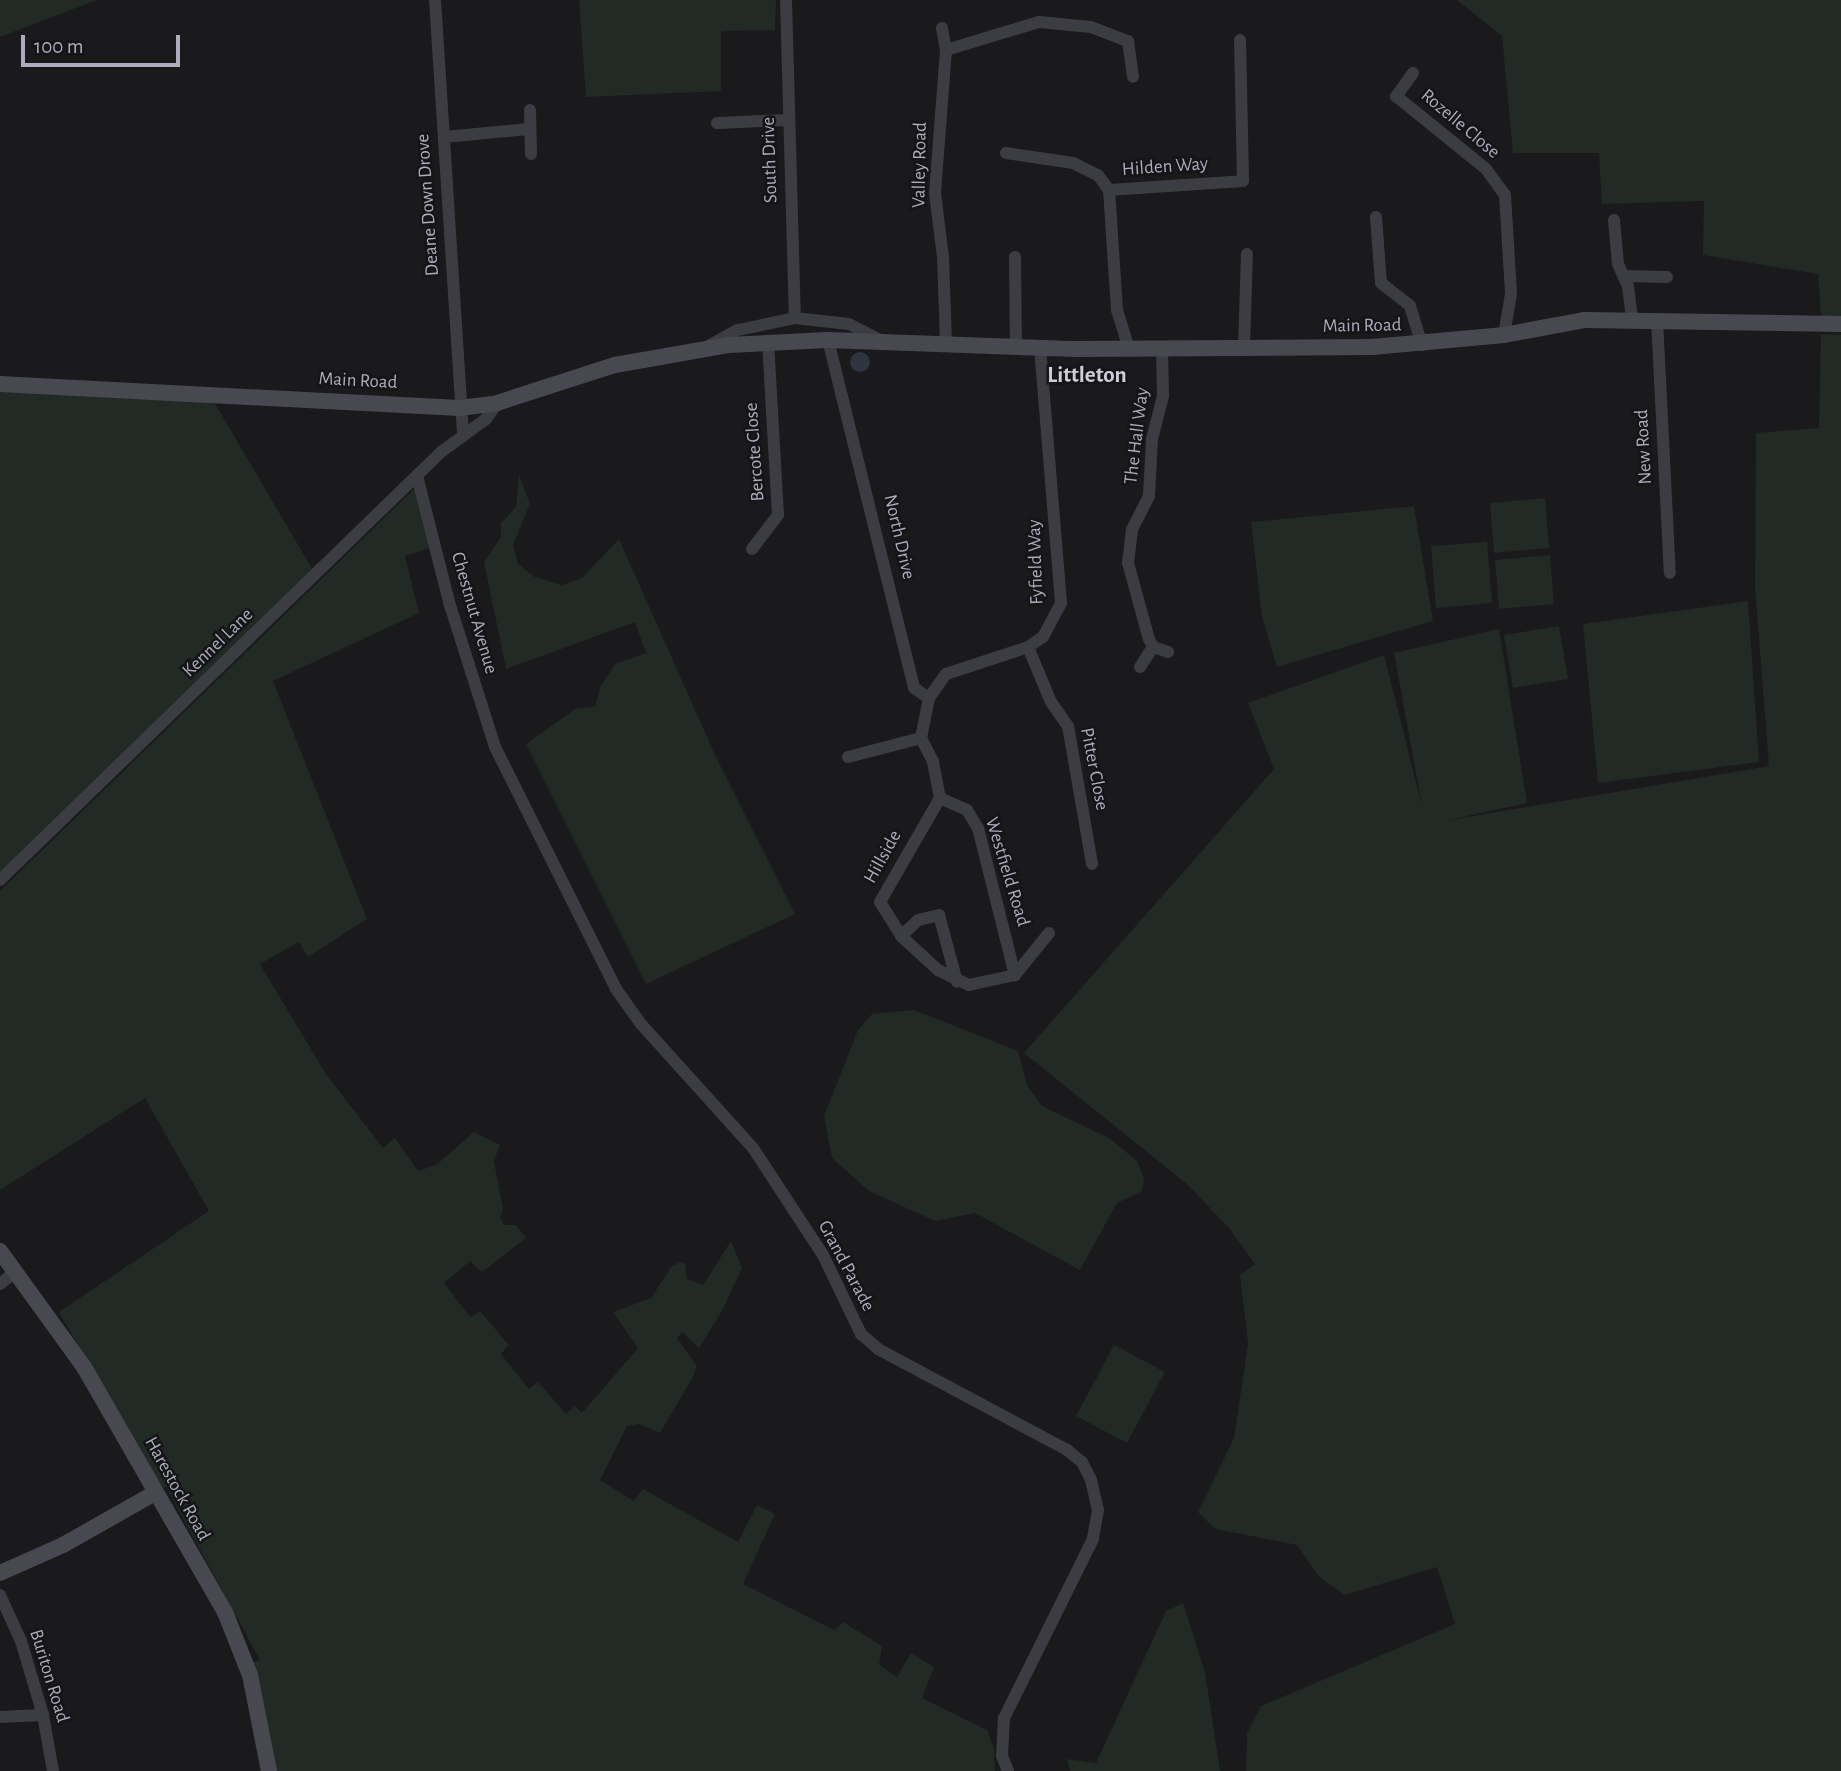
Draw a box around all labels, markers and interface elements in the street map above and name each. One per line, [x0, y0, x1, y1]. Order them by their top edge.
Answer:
scale bar [24, 21, 184, 65]
text: 100 m [34, 36, 84, 57]
street label: Rozelle Close [1416, 84, 1504, 164]
street label: South Drive [757, 117, 783, 203]
street label: Valley Road [908, 122, 932, 208]
street label: Deane Down Drove [412, 133, 444, 277]
street label: Hilden Way [1121, 153, 1209, 181]
street label: Main Road [1322, 314, 1402, 338]
district label: Littleton [1047, 362, 1127, 390]
street label: Main Road [318, 368, 398, 394]
street label: The Hall Way [1120, 386, 1154, 486]
street label: Bercote Close [740, 402, 770, 502]
street label: New Road [1631, 409, 1657, 485]
street label: North Drive [878, 492, 920, 582]
street label: Fyfield Way [1023, 519, 1049, 605]
street label: Chestnut Avenue [446, 549, 502, 677]
street label: Kennel Lane [178, 604, 258, 682]
street label: Pitter Close [1075, 726, 1113, 812]
street label: Westfield Road [980, 815, 1034, 929]
street label: Hillside [859, 826, 907, 888]
street label: Grand Parade [813, 1217, 879, 1315]
street label: Harestock Road [139, 1433, 215, 1545]
street label: Buriton Road [24, 1627, 74, 1725]

